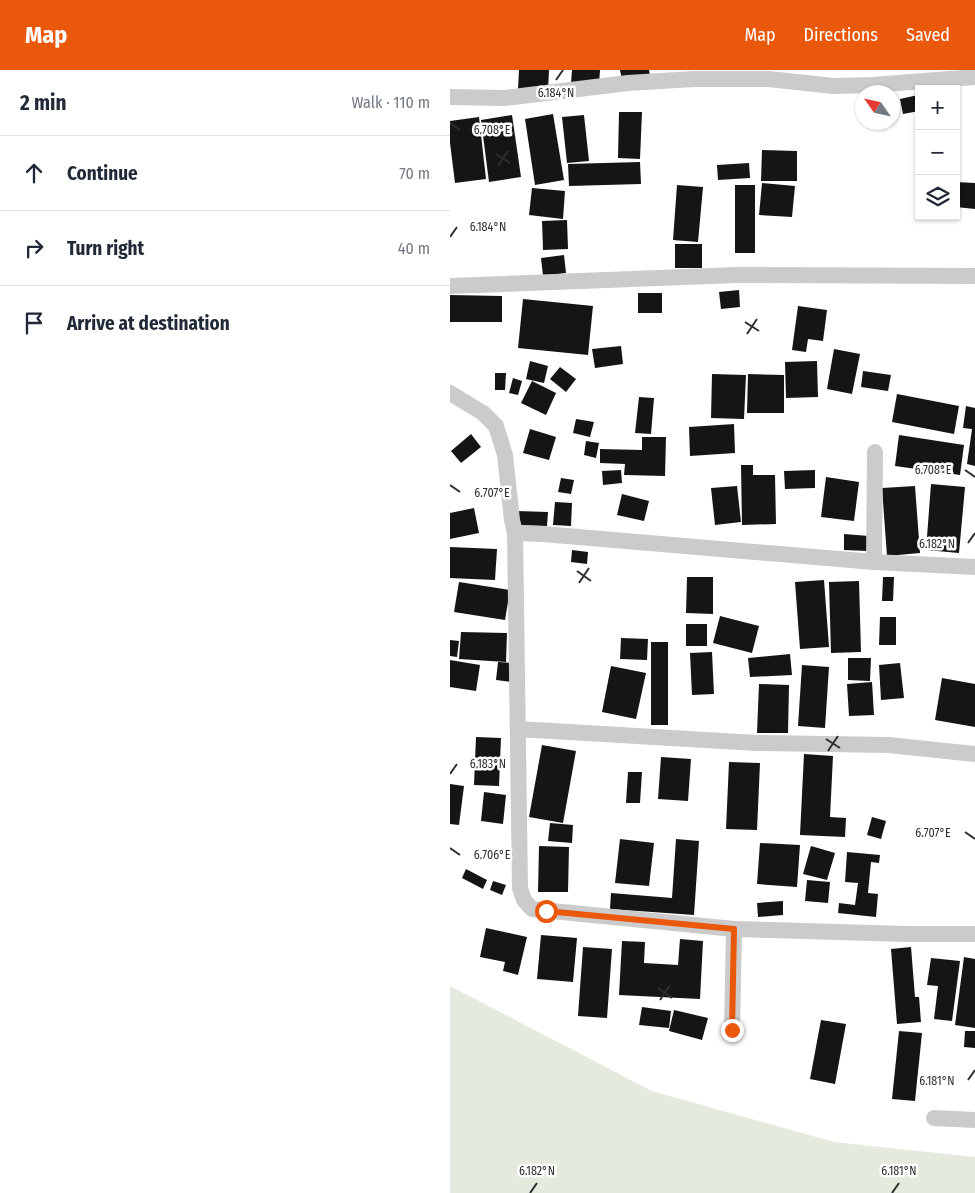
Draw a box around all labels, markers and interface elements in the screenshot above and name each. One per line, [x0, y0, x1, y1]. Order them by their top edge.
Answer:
text: Map [25, 21, 67, 49]
text: Map [744, 24, 776, 46]
text: Directions [804, 24, 878, 46]
text: Saved [906, 24, 950, 46]
north arrow [855, 85, 900, 130]
map controls [915, 85, 960, 220]
button: + [915, 85, 960, 130]
text: 6.184°N [538, 86, 574, 100]
text: 2 min [20, 90, 67, 116]
text: Walk · 110 m [352, 93, 430, 112]
text: 6.708°E [474, 123, 511, 137]
button: − [915, 130, 960, 175]
icon: ahead [20, 159, 48, 187]
text: Continue [67, 162, 138, 185]
text: 70 m [399, 164, 430, 183]
button: layers [915, 175, 960, 220]
text: 6.184°N [470, 220, 506, 234]
icon: right [20, 234, 48, 262]
text: Turn right [67, 237, 144, 260]
text: 40 m [398, 239, 430, 258]
icon: arrive [20, 309, 48, 337]
text: Arrive at destination [67, 312, 230, 335]
text: 6.708°E [915, 463, 952, 477]
text: 6.707°E [474, 486, 510, 500]
text: 6.182°N [919, 537, 955, 551]
text: 6.183°N [470, 757, 506, 771]
text: 6.707°E [915, 826, 951, 840]
text: 6.706°E [474, 848, 511, 862]
route start [535, 900, 558, 923]
route end [721, 1019, 744, 1042]
text: 6.181°N [919, 1074, 955, 1088]
text: 6.182°N [519, 1164, 555, 1178]
text: 6.181°N [881, 1164, 917, 1178]

